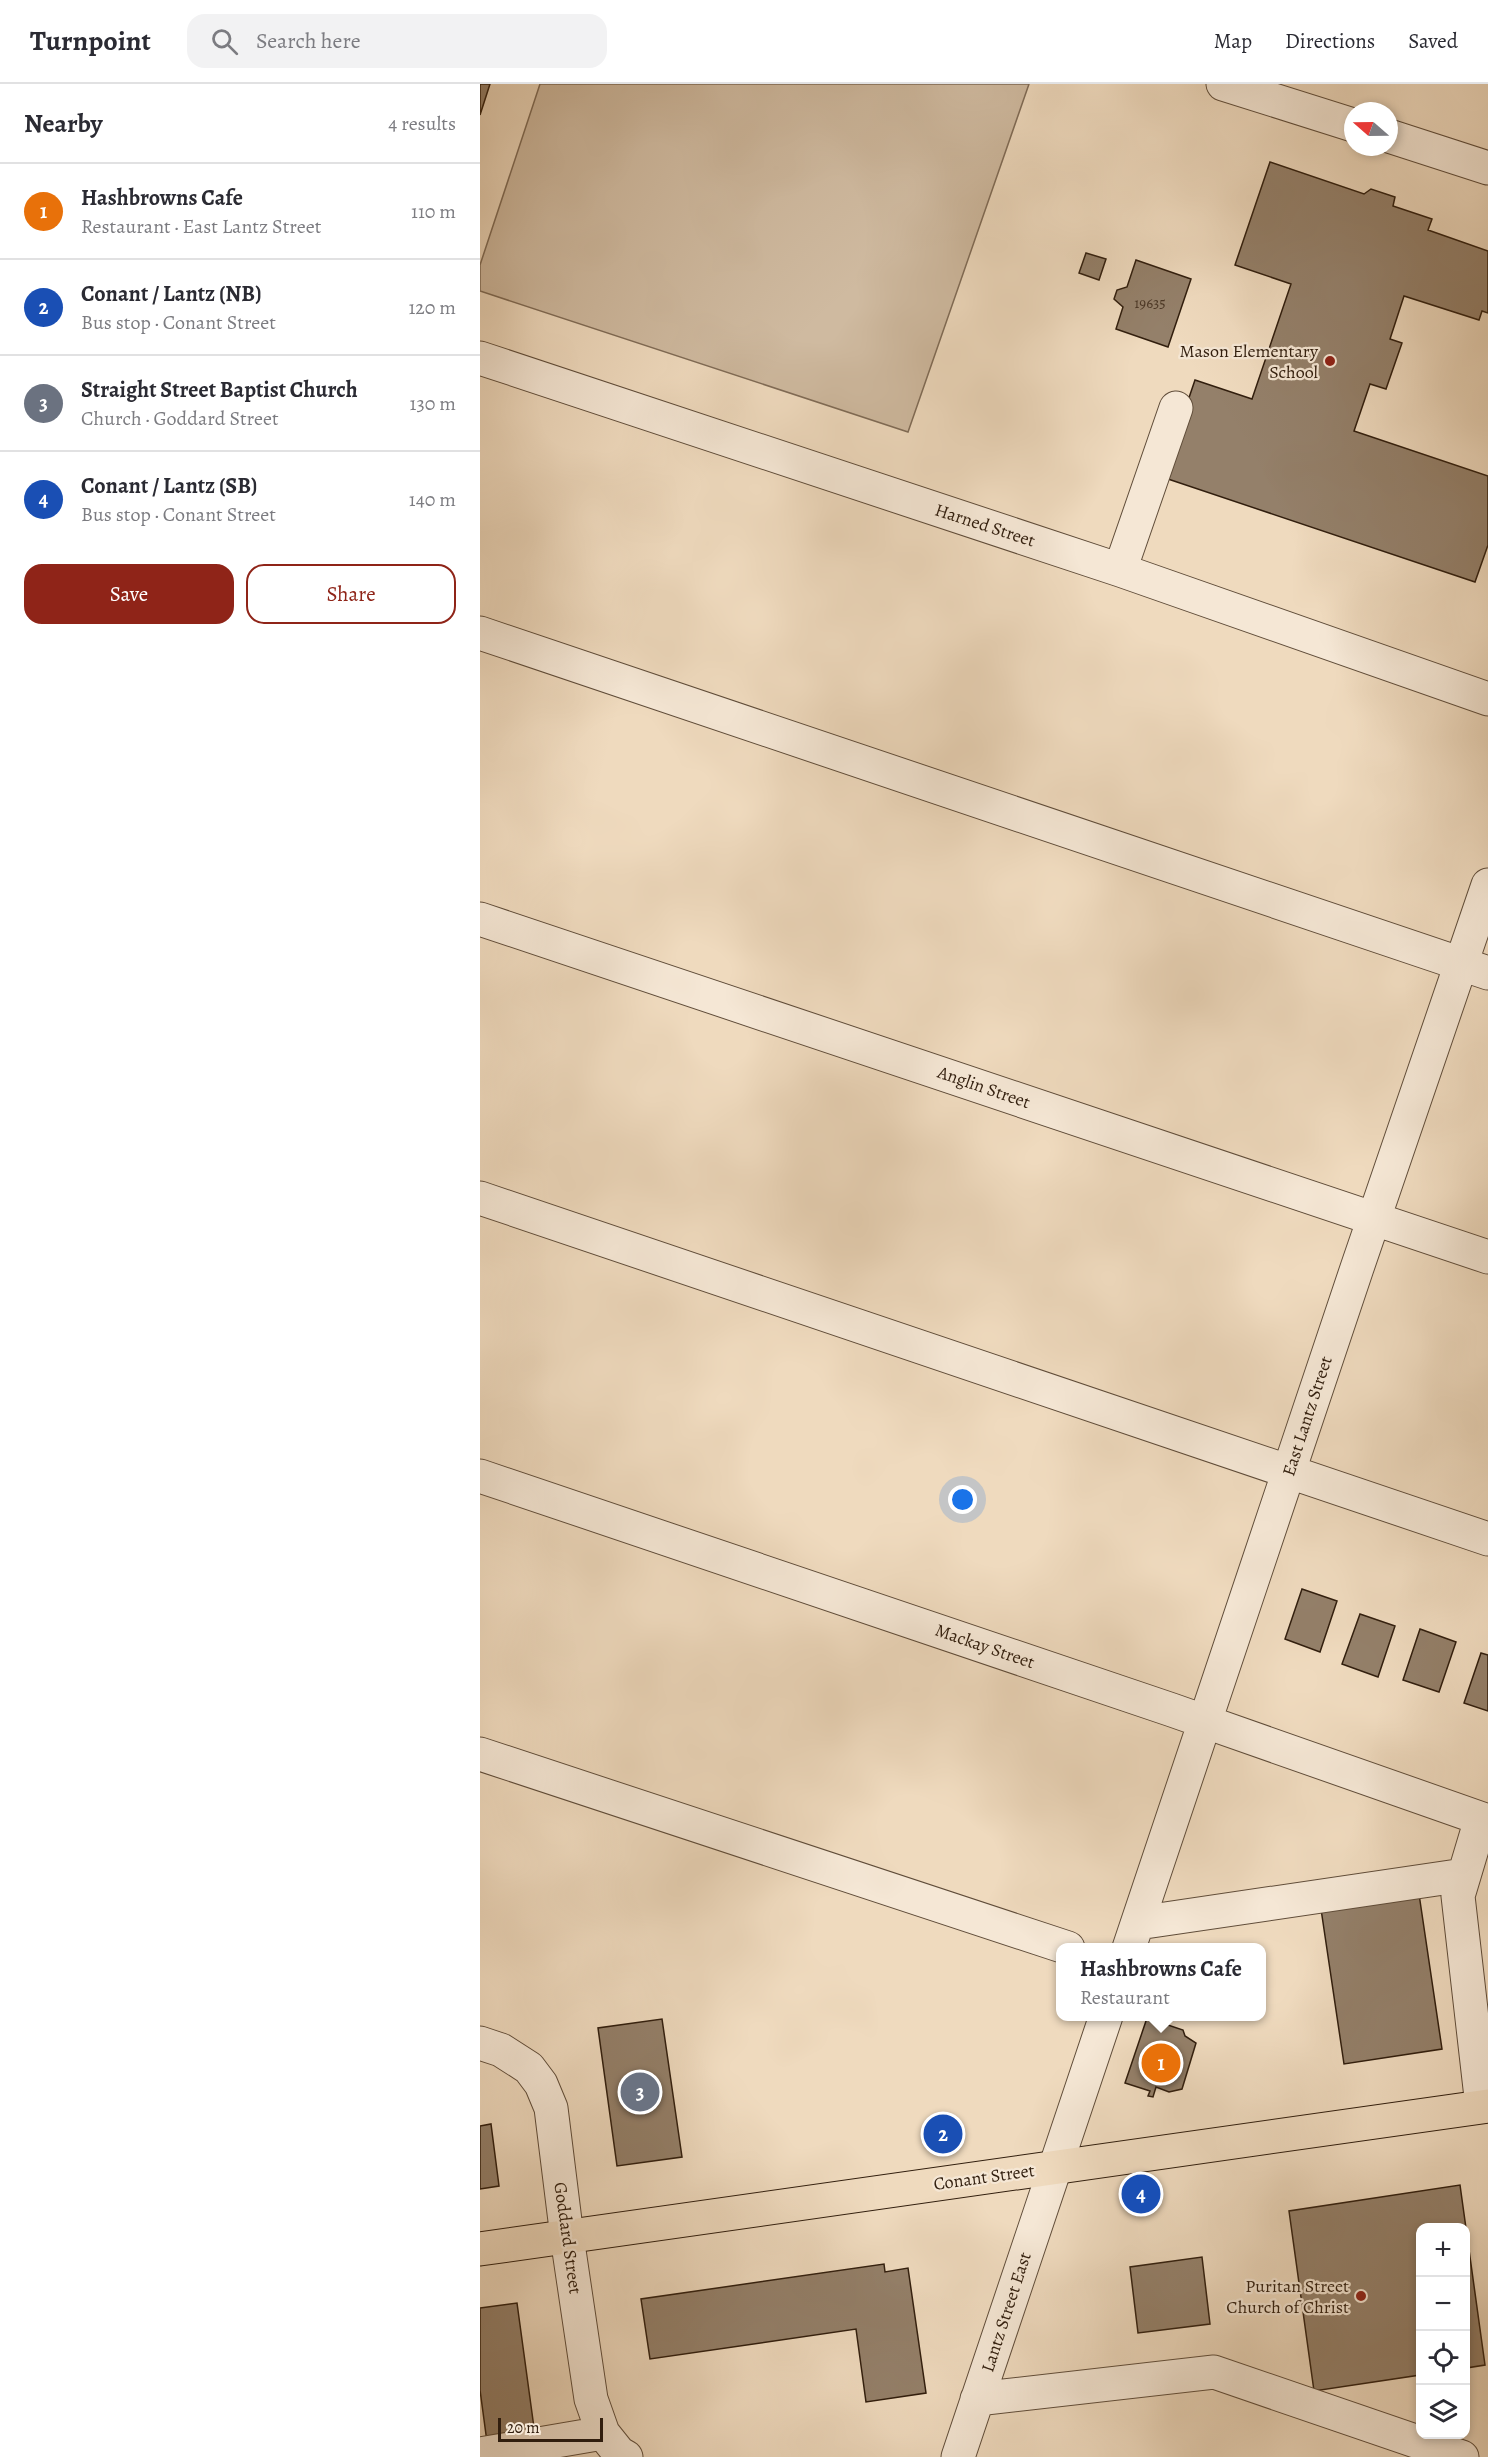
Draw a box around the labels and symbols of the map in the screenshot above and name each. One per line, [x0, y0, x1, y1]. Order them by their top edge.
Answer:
north arrow [1344, 102, 1398, 156]
house number: 19635 [1134, 293, 1166, 313]
place label: Mason Elementary School [1179, 339, 1319, 384]
marker: Mason Elementary School [1323, 354, 1337, 368]
street label: Harned Street [932, 498, 1038, 552]
street label: Anglin Street [934, 1060, 1033, 1114]
street label: East Lantz Street [1276, 1353, 1338, 1479]
your location [948, 1485, 977, 1514]
street label: Mackay Street [932, 1618, 1038, 1674]
pin: 1 [1142, 2040, 1180, 2086]
pin: 3 [620, 2070, 660, 2114]
pin: 2 [924, 2112, 962, 2156]
street label: Conant Street [932, 2158, 1036, 2196]
pin: 4 [1122, 2172, 1160, 2216]
street label: Goddard Street [548, 2181, 588, 2295]
street label: Lantz Street East [975, 2249, 1037, 2375]
place label: Puritan Street Church of Christ [1226, 2274, 1349, 2319]
marker: Puritan Street Church of Christ [1354, 2289, 1368, 2303]
scale bar [498, 2415, 603, 2442]

